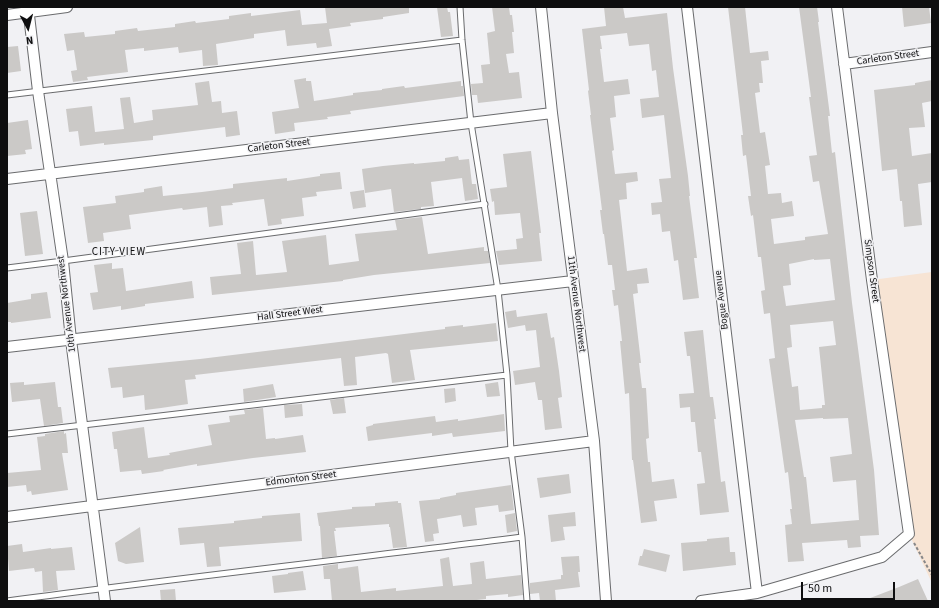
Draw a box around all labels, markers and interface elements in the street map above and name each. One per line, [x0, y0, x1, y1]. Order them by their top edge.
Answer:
north arrow [8, 8, 48, 48]
text: N [25, 33, 34, 48]
street label: Carleton Street [856, 48, 920, 68]
street label: Carleton Street [247, 136, 311, 156]
street label: Simpson Street [861, 239, 881, 303]
district label: CITY VIEW [92, 246, 146, 260]
street label: 10th Avenue Northwest [55, 255, 79, 353]
street label: 11th Avenue Northwest [564, 255, 588, 353]
street label: Bogue Avenue [712, 270, 732, 330]
street label: Hall Street West [257, 304, 323, 324]
street label: Edmonton Street [265, 469, 337, 489]
scale bar [803, 574, 897, 600]
text: 50 m [808, 580, 832, 597]

